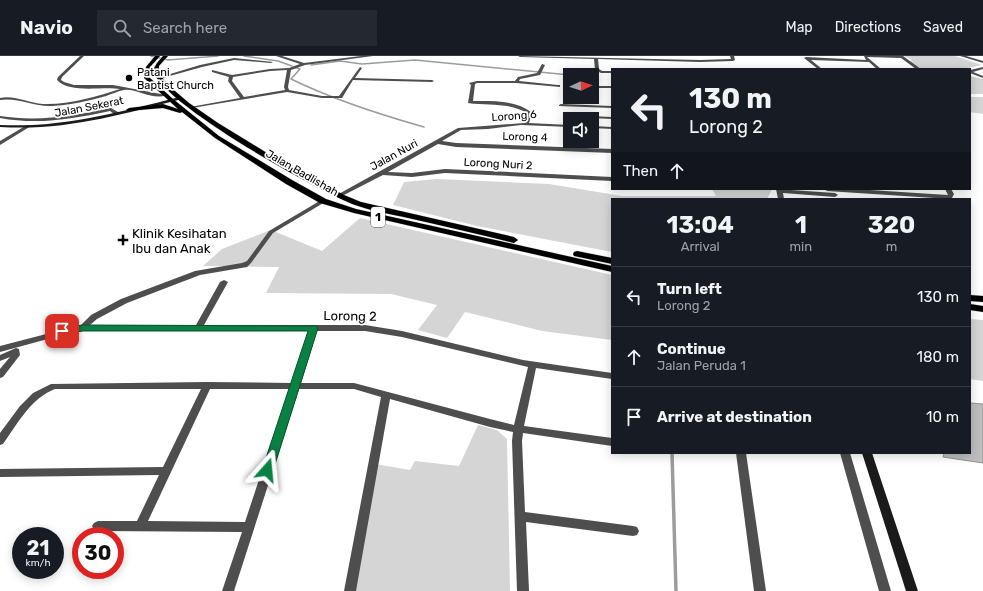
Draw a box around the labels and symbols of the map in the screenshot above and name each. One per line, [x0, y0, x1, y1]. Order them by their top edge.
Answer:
place label: Patani Baptist Church [137, 66, 214, 92]
north arrow [563, 68, 599, 104]
marker: Patani Baptist Church [124, 73, 134, 83]
street label: Jalan Sekerat [53, 94, 125, 120]
street label: Lorong 6 [491, 108, 537, 124]
street label: Lorong 4 [502, 130, 548, 144]
street label: Jalan Nuri [368, 137, 420, 173]
street label: Jalan Badlishah [263, 147, 341, 199]
street label: Lorong Nuri 2 [463, 156, 533, 172]
road number: 1 [371, 207, 385, 227]
place label: Klinik Kesihatan Ibu dan Anak [132, 226, 227, 256]
marker: Klinik Kesihatan Ibu dan Anak [117, 234, 129, 246]
street label: Lorong 2 [323, 308, 377, 325]
pin [45, 314, 79, 348]
position arrow [246, 449, 288, 491]
speed limit sign: 30 [72, 527, 124, 579]

